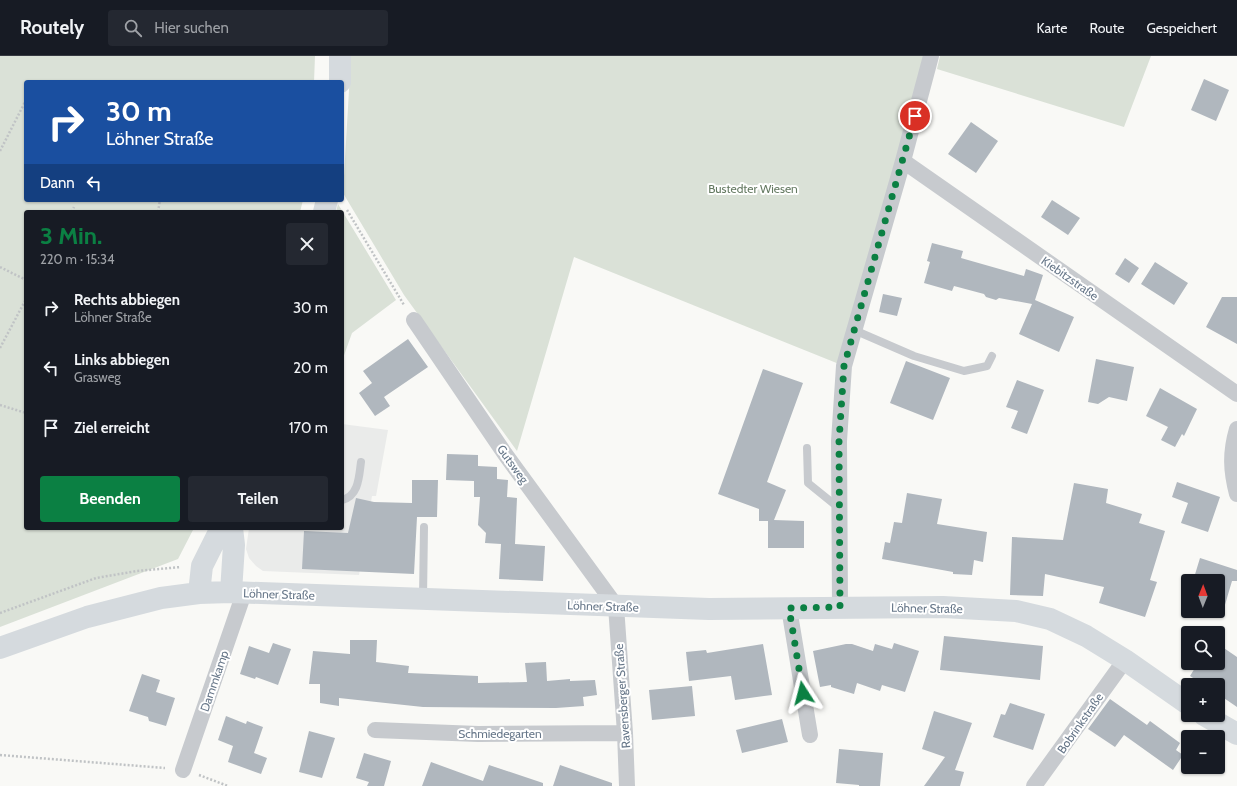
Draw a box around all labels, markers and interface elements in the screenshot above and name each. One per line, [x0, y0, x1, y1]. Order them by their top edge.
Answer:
search box [108, 10, 388, 46]
text: Routely [20, 16, 84, 39]
icon: search [122, 17, 144, 39]
text: Hier suchen [154, 19, 229, 37]
text: Karte [1037, 19, 1067, 37]
text: Route [1089, 19, 1125, 37]
text: Gespeichert [1147, 19, 1217, 37]
text: 30 m [106, 94, 172, 128]
icon: right [40, 96, 92, 148]
pin [898, 99, 932, 133]
icon: arrive [904, 105, 926, 127]
text: Löhner Straße [106, 128, 214, 150]
icon: left [83, 172, 105, 194]
text: Dann [40, 174, 75, 192]
park label: Bustedter Wiesen [708, 181, 798, 196]
text: 3 Min. [40, 221, 102, 250]
button: close [286, 223, 328, 265]
text: 220 m · 15:34 [40, 251, 115, 267]
street label: Kiebitzstraße [1039, 253, 1101, 303]
text: Rechts abbiegen [74, 291, 180, 309]
icon: right [40, 297, 62, 319]
text: 30 m [293, 299, 328, 317]
text: Löhner Straße [74, 309, 152, 325]
text: Links abbiegen [74, 351, 170, 369]
icon: left [40, 357, 62, 379]
text: 20 m [293, 359, 328, 377]
text: Grasweg [74, 369, 121, 385]
icon: arrive [40, 417, 62, 439]
text: Ziel erreicht [74, 419, 150, 437]
text: 170 m [289, 419, 328, 437]
street label: Gutsweg [494, 442, 533, 487]
button: Beenden [40, 476, 180, 522]
button: Teilen [188, 476, 328, 522]
north arrow [1181, 574, 1225, 618]
map controls [1181, 574, 1225, 774]
street label: Löhner Straße [243, 585, 315, 603]
street label: Löhner Straße [567, 597, 639, 615]
street label: Löhner Straße [891, 600, 963, 616]
button: search [1181, 626, 1225, 670]
street label: Ravensberger Straße [611, 643, 633, 749]
street label: Dammkamp [197, 648, 232, 714]
position arrow [782, 672, 824, 714]
button: + [1181, 678, 1225, 722]
street label: Bobrinkstraße [1054, 690, 1106, 756]
street label: Schmiedegarten [458, 726, 542, 741]
button: − [1181, 730, 1225, 774]

